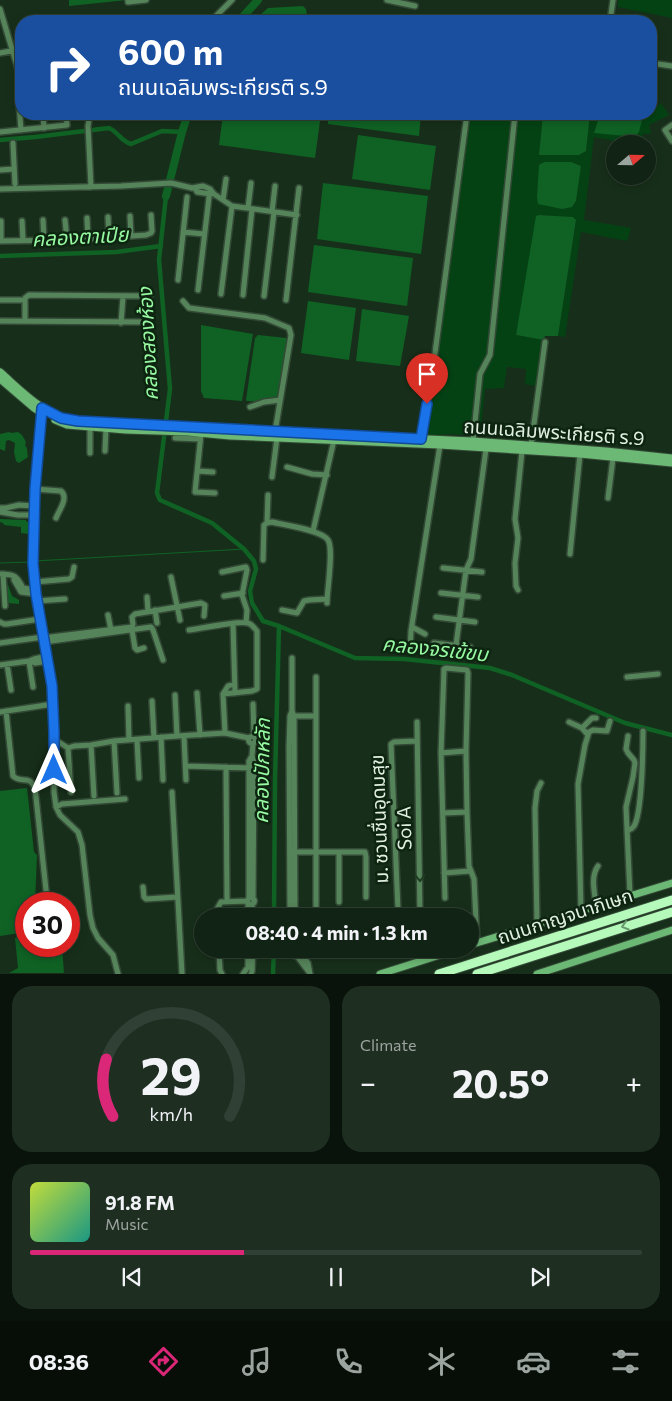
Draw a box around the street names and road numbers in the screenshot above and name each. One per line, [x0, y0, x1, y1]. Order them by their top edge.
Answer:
street label: ถนนเฉลิมพระเกียรติ ร.9 [463, 414, 645, 449]
street label: ม. ชวนชื่นอุดมสุข [364, 754, 393, 884]
street label: Soi A [392, 806, 415, 850]
street label: ถนนกาญจนาภิเษก [494, 883, 635, 948]

